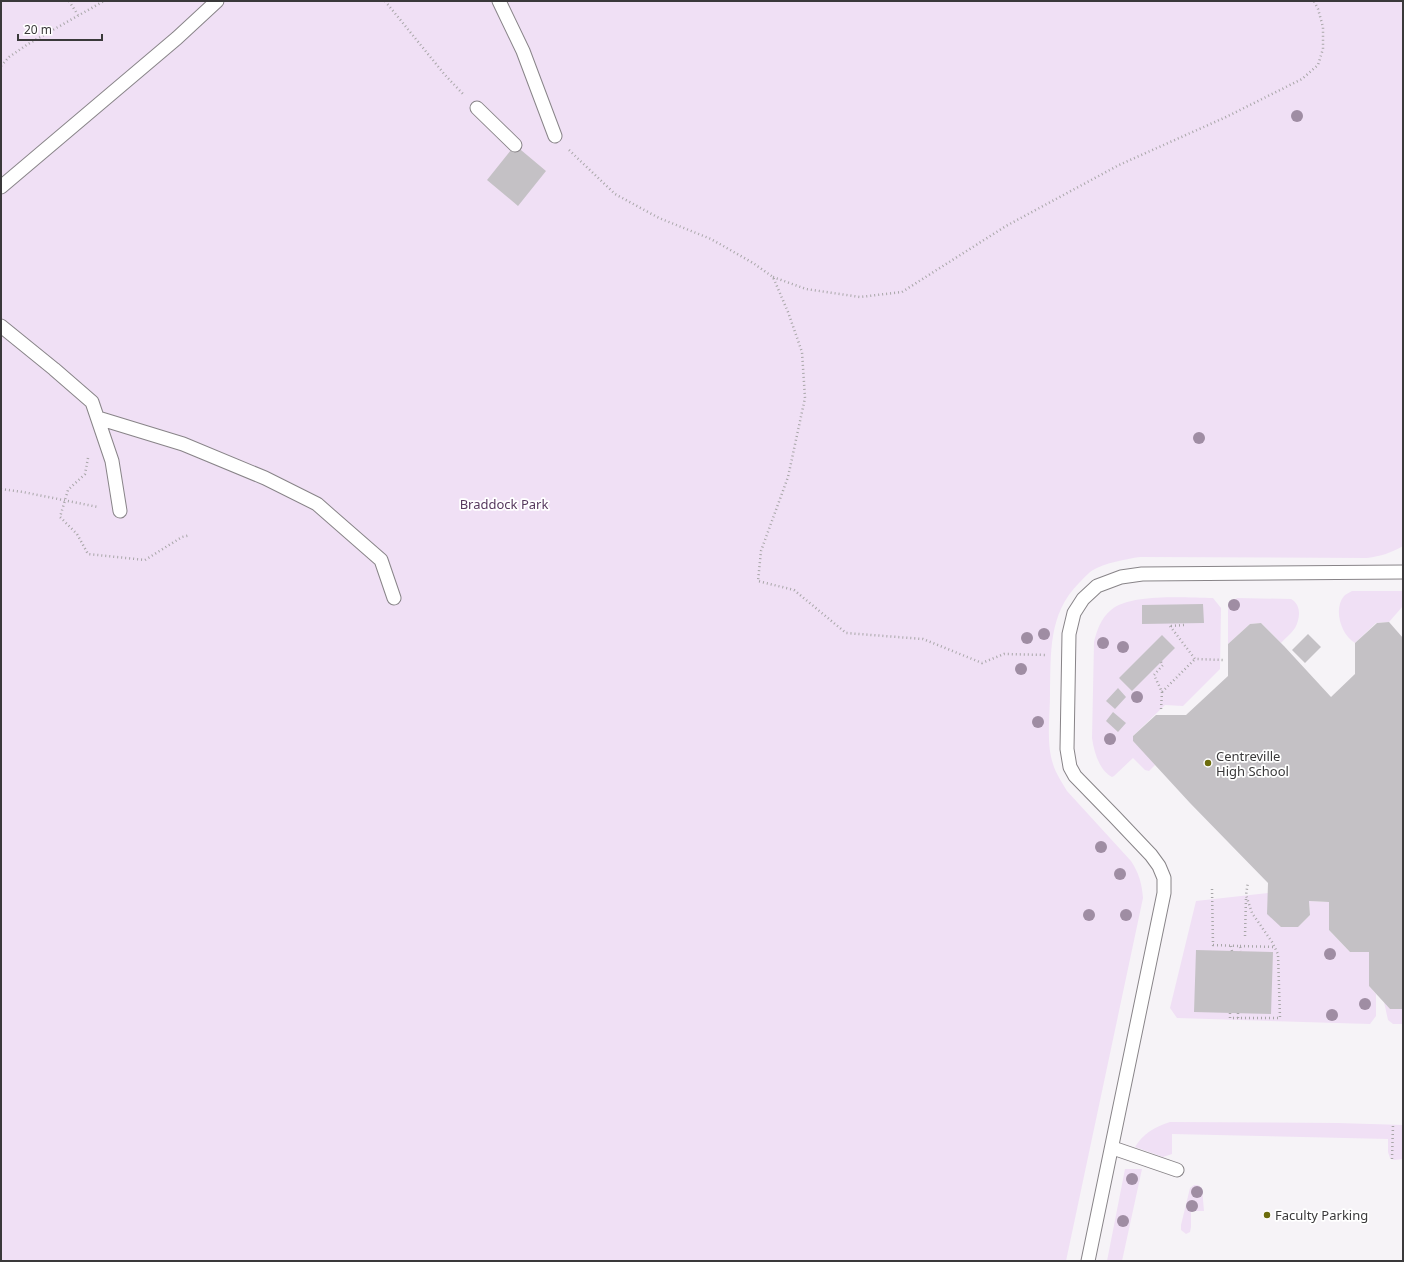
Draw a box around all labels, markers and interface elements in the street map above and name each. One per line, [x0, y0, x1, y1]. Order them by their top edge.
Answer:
scale bar [18, 16, 102, 42]
text: 20 m [24, 21, 52, 38]
park label: Braddock Park [460, 495, 548, 513]
place label: Centreville High School [1216, 747, 1289, 780]
marker: Centreville High School [1203, 758, 1213, 768]
place label: Faculty Parking [1275, 1206, 1368, 1224]
marker: Faculty Parking [1262, 1210, 1272, 1220]

